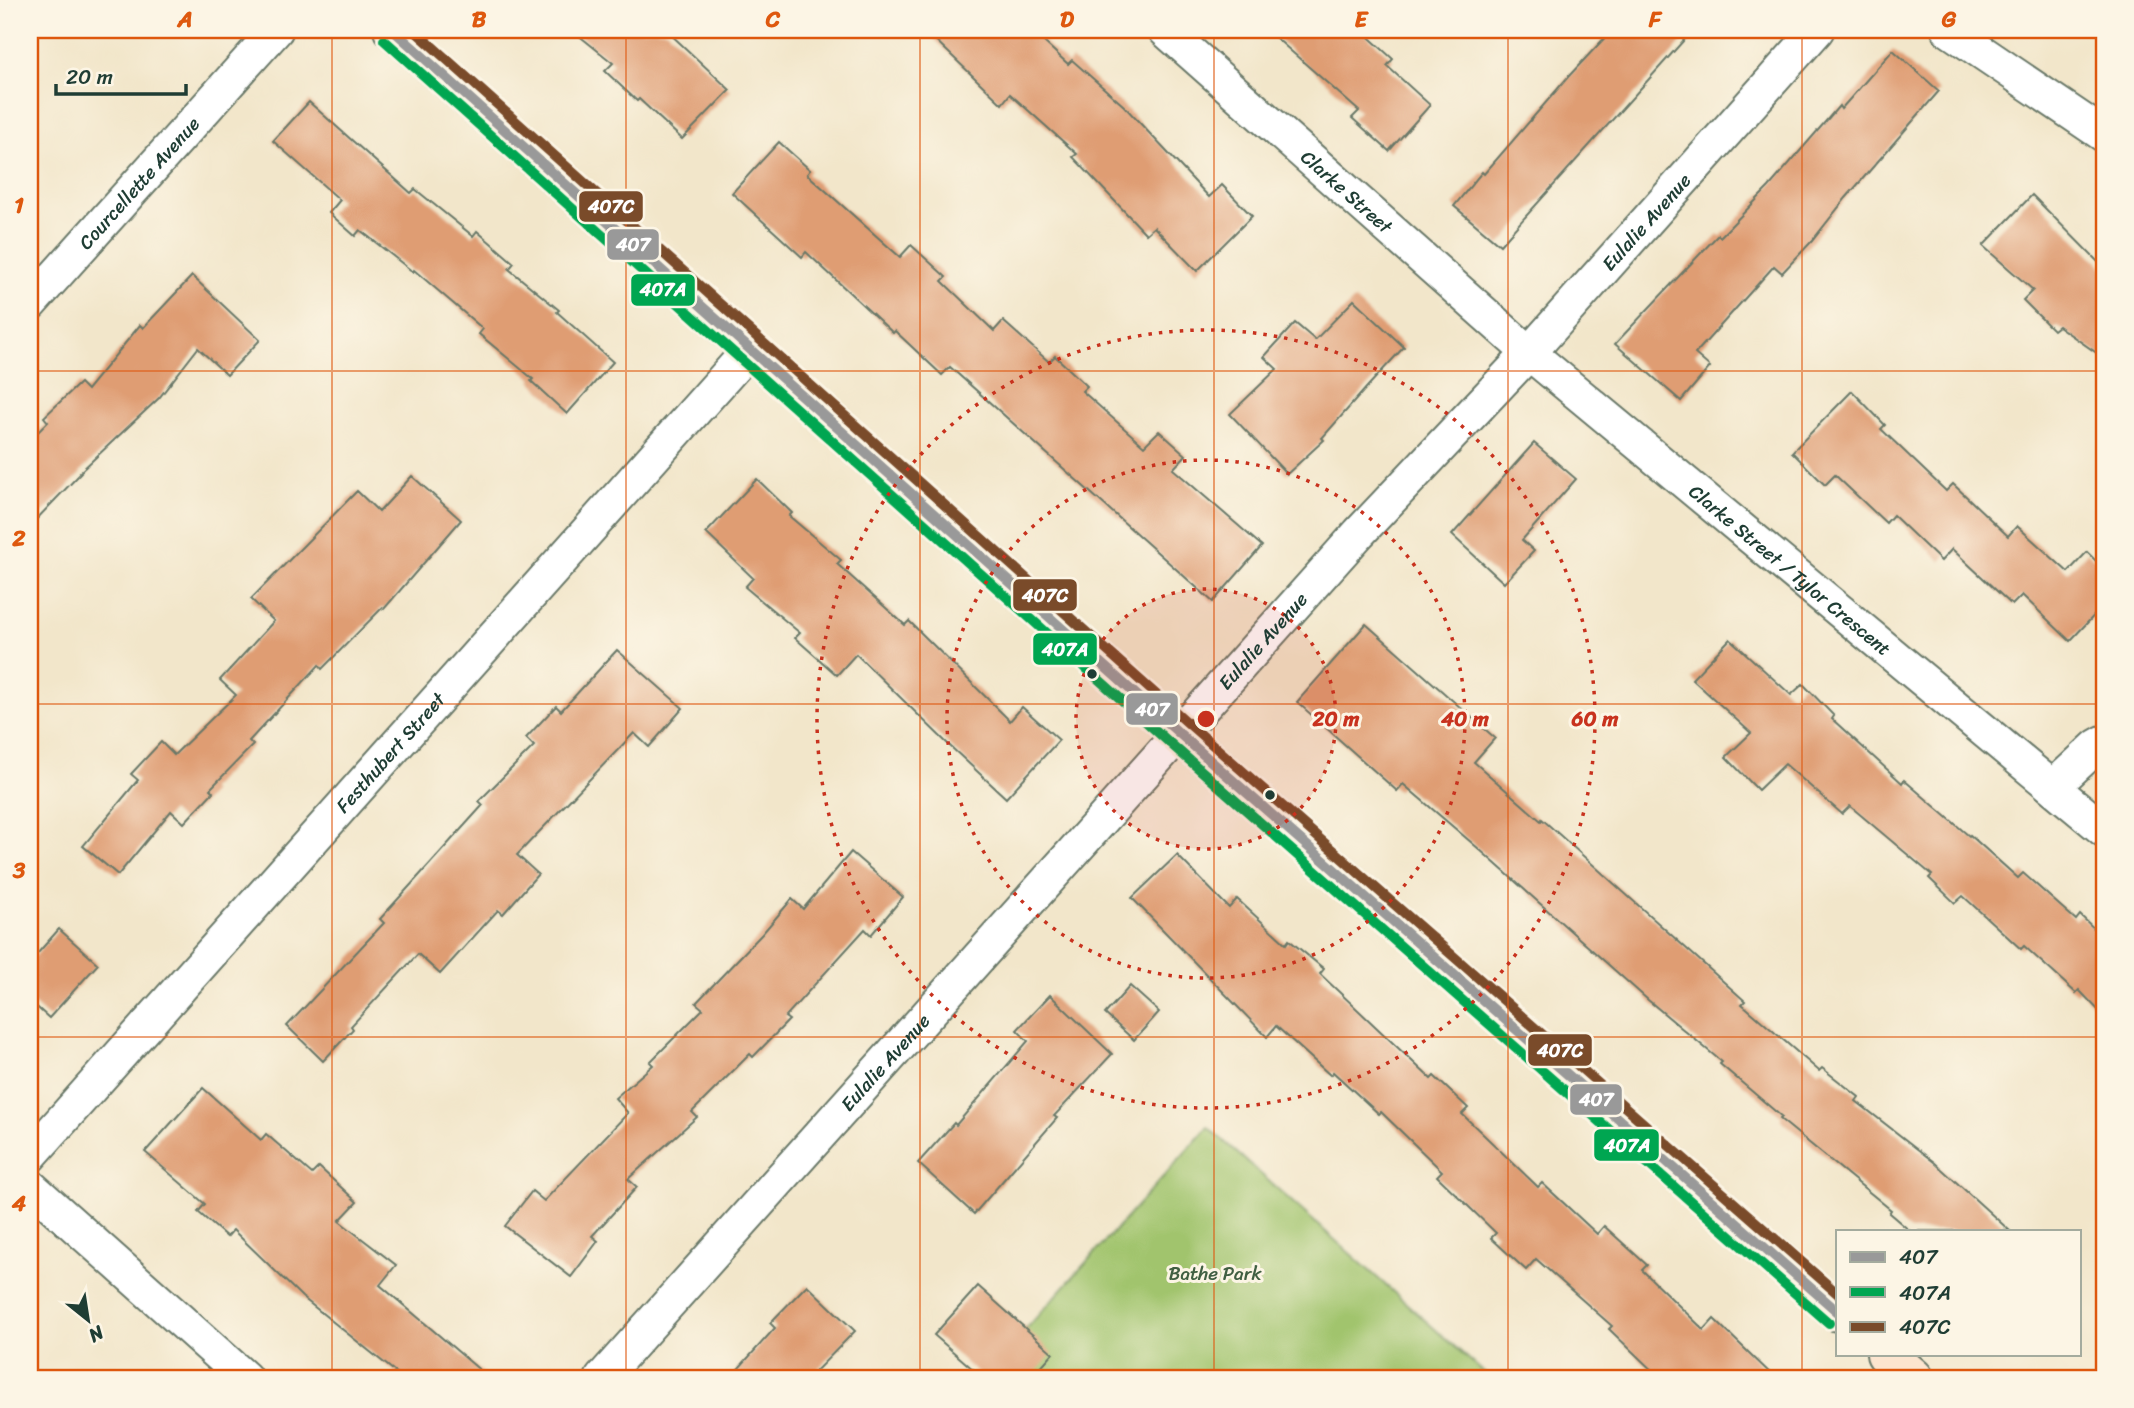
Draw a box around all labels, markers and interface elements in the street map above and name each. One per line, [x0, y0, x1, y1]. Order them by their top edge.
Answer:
text: A [176, 0, 193, 40]
text: B [472, 0, 487, 40]
text: C [765, 0, 781, 40]
text: D [1060, 0, 1075, 40]
text: E [1355, 0, 1370, 40]
text: F [1648, 0, 1663, 40]
text: G [1941, 0, 1957, 40]
scale bar [56, 52, 186, 96]
text: 20 m [66, 58, 113, 96]
street label: Courcellette Avenue [70, 109, 208, 257]
street label: Clarke Street [1293, 141, 1401, 243]
street label: Eulalie Avenue [1593, 165, 1700, 279]
text: 1 [14, 185, 24, 226]
line badge: 407C [578, 190, 644, 223]
text: 407C [587, 190, 635, 223]
line badge: 407 [606, 228, 660, 261]
text: 407 [615, 228, 653, 261]
line badge: 407A [630, 273, 696, 307]
text: 407A [638, 273, 687, 306]
street label: Clarke Street / Tylor Crescent [1681, 476, 1899, 664]
text: 2 [11, 518, 26, 559]
line badge: 407C [1012, 578, 1078, 612]
text: 407C [1021, 579, 1069, 612]
street label: Eulalie Avenue [1210, 584, 1316, 698]
line badge: 407A [1032, 632, 1098, 666]
text: 407A [1040, 633, 1089, 666]
unlabelled marker [1085, 667, 1099, 681]
street label: Festhubert Street [327, 684, 455, 821]
line badge: 407 [1125, 692, 1179, 726]
text: 407 [1134, 693, 1172, 726]
text: 20 m [1312, 700, 1360, 738]
text: 40 m [1440, 700, 1490, 738]
text: 60 m [1571, 700, 1619, 738]
centre of rings [1194, 707, 1218, 731]
unlabelled marker [1263, 788, 1277, 802]
text: 3 [12, 850, 26, 891]
street label: Eulalie Avenue [832, 1006, 939, 1119]
line badge: 407C [1527, 1033, 1593, 1067]
text: 407C [1536, 1034, 1584, 1067]
line badge: 407 [1569, 1083, 1623, 1116]
text: 407 [1578, 1083, 1616, 1116]
line badge: 407A [1593, 1128, 1660, 1162]
text: 407A [1602, 1129, 1651, 1162]
text: 4 [11, 1183, 27, 1224]
legend [1836, 1230, 2082, 1356]
text: 407 [1899, 1238, 1939, 1276]
park label: Bathe Park [1168, 1257, 1262, 1290]
text: 407A [1899, 1274, 1951, 1312]
north arrow [52, 1286, 122, 1356]
text: 407C [1899, 1308, 1951, 1346]
text: N [82, 1316, 111, 1352]

